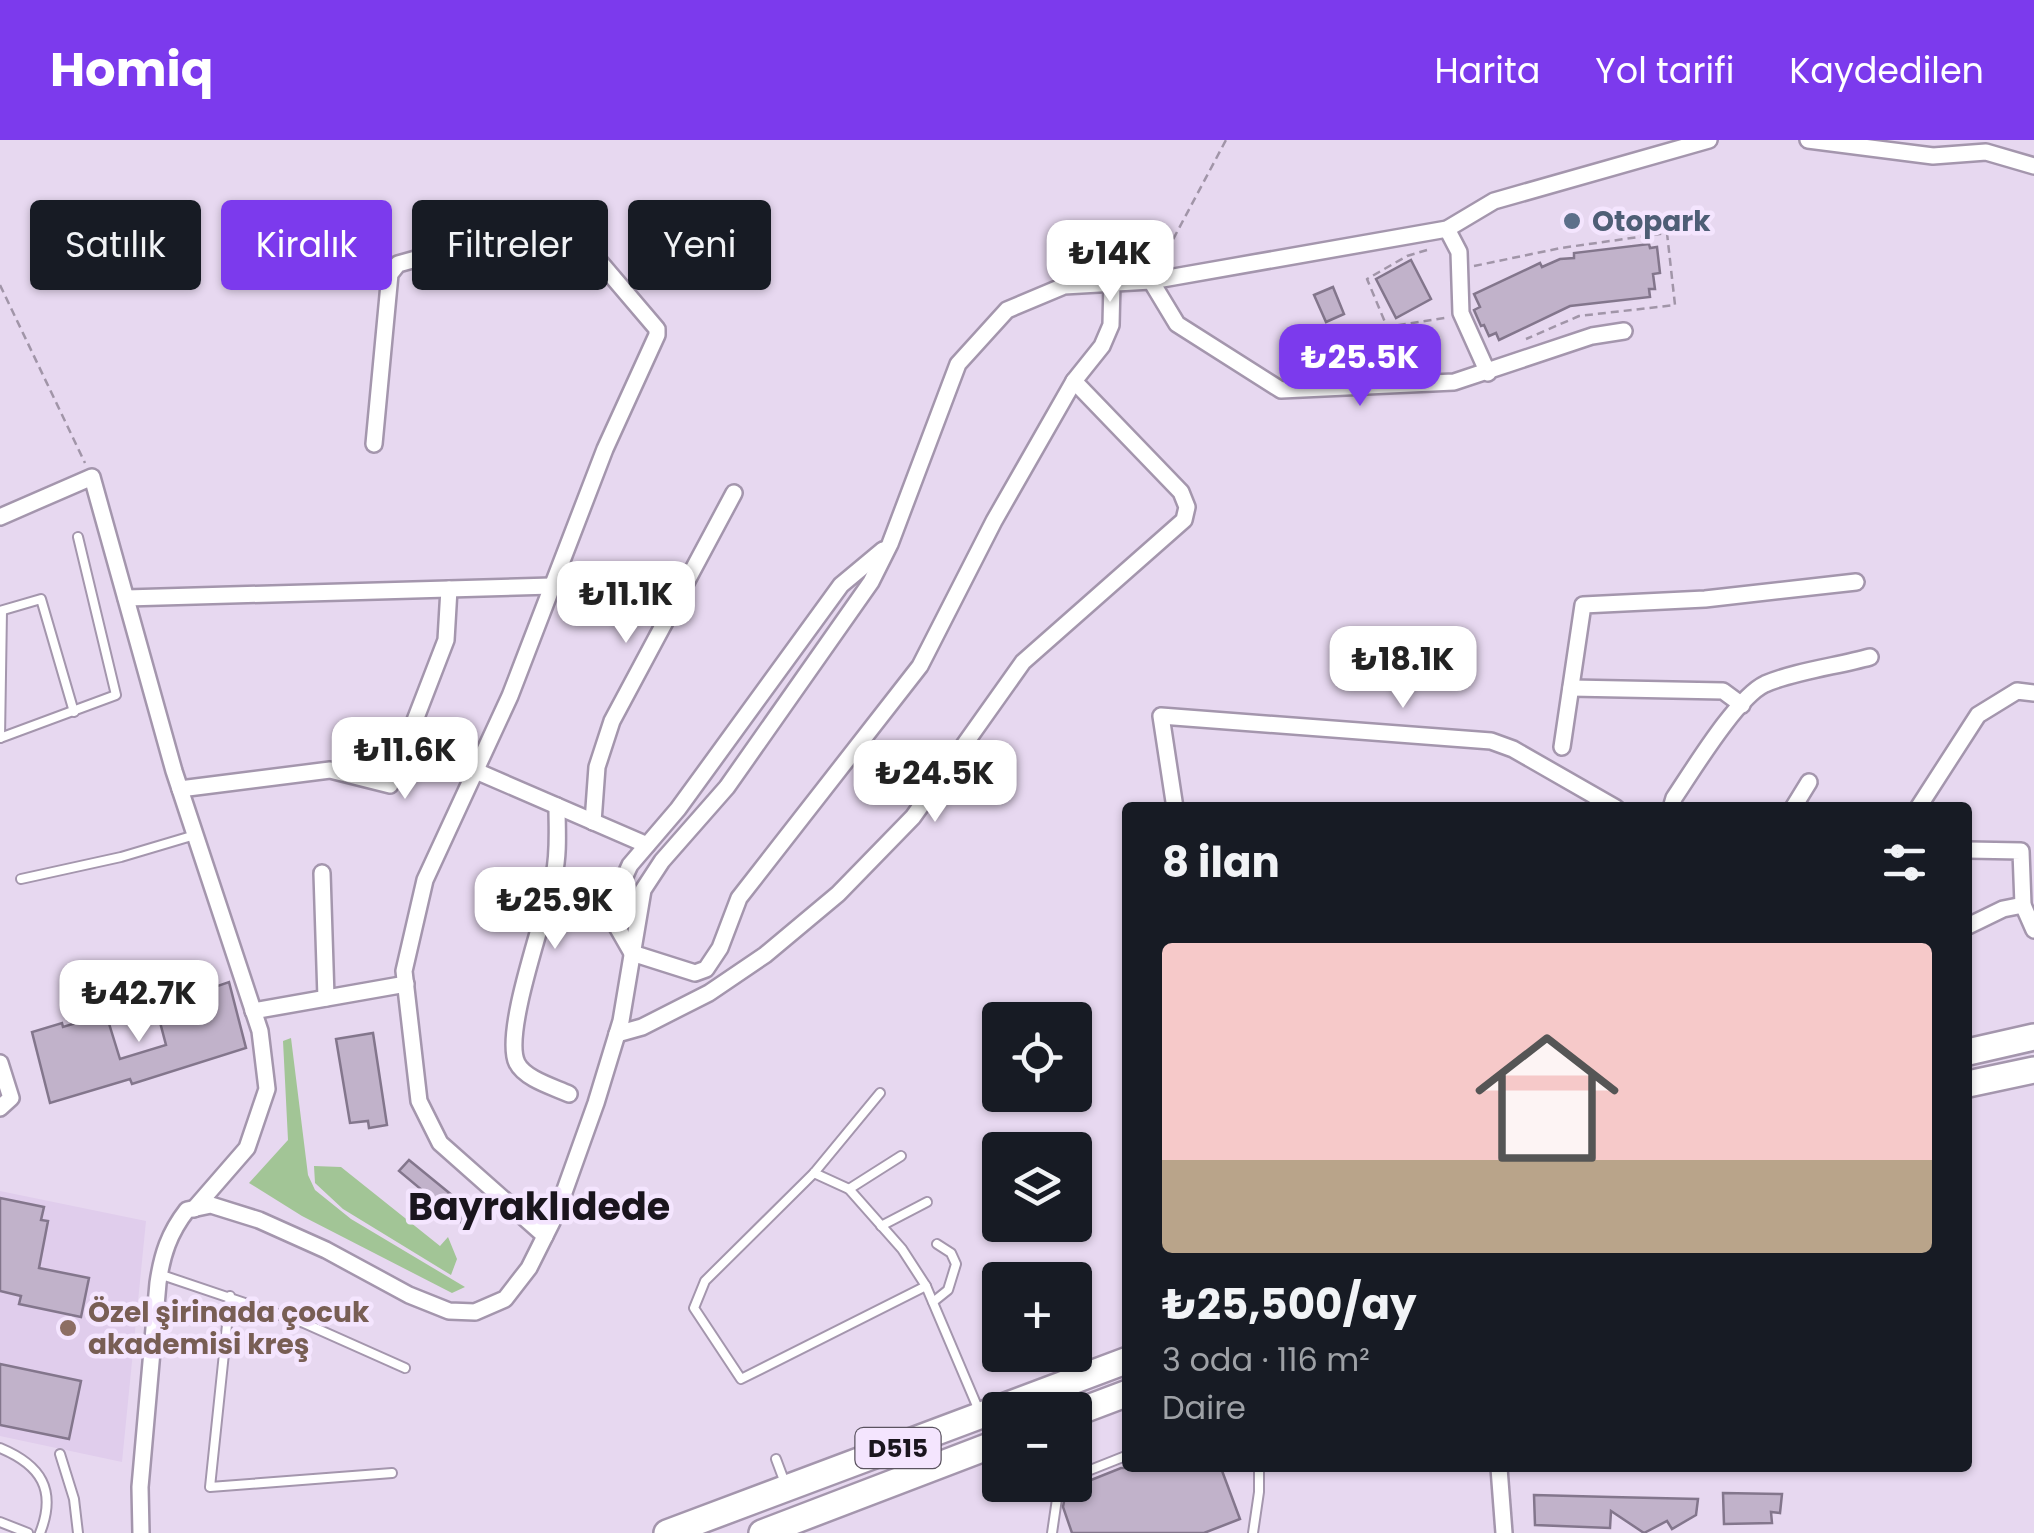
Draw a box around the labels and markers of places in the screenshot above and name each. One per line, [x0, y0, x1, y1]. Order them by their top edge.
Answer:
place label: Otopark [1592, 202, 1711, 241]
marker: Otopark [1561, 210, 1583, 232]
pin: ₺14K [1051, 220, 1169, 305]
pin: ₺25.5K [1279, 324, 1441, 409]
pin: ₺11.1K [545, 561, 707, 646]
pin: ₺18.1K [1322, 626, 1484, 711]
pin: ₺11.6K [324, 717, 486, 802]
pin: ₺24.5K [854, 740, 1016, 825]
pin: ₺25.9K [474, 867, 636, 952]
pin: ₺42.7K [58, 960, 220, 1045]
place label: Özel şirinada çocuk akademisi kreş [88, 1293, 370, 1364]
marker: Özel şirinada çocuk akademisi kreş [57, 1317, 79, 1339]

